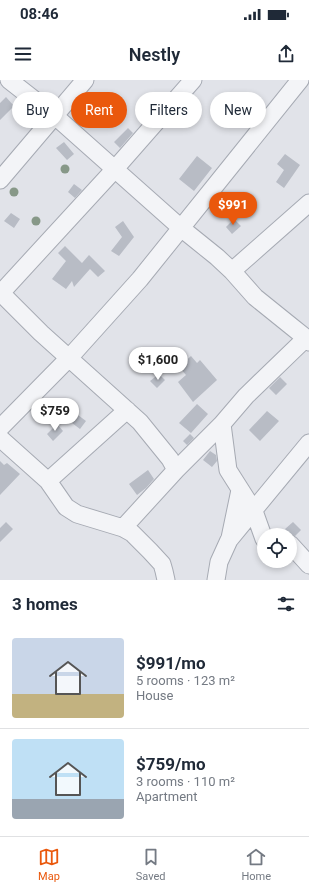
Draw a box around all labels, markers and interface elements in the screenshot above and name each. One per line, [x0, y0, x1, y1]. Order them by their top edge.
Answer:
text: 08:46 [20, 5, 59, 23]
icon: menu [12, 43, 34, 65]
icon: share [275, 43, 297, 65]
text: Nestly [129, 44, 180, 65]
chip: Buy [12, 92, 63, 128]
chip: Rent [71, 92, 127, 128]
chip: Filters [135, 92, 202, 128]
chip: New [210, 92, 266, 128]
pin: $991 [209, 192, 257, 226]
text: $991 [218, 197, 248, 212]
pin: $1,600 [125, 347, 191, 381]
text: $1,600 [138, 352, 178, 367]
pin: $759 [31, 398, 79, 432]
text: $759 [40, 403, 70, 418]
map controls [257, 528, 297, 568]
button: locate [257, 528, 297, 568]
icon: filters [275, 593, 297, 615]
text: 3 homes [12, 594, 78, 614]
text: $991/mo [136, 653, 206, 673]
icon: home [44, 654, 92, 702]
text: 5 rooms · 123 m² [136, 673, 235, 688]
text: House [136, 688, 173, 703]
text: $759/mo [136, 754, 206, 774]
icon: home [44, 755, 92, 803]
text: 3 rooms · 110 m² [136, 774, 235, 789]
text: Apartment [136, 789, 198, 804]
tab: Map [38, 846, 60, 883]
tab: Saved [136, 846, 166, 883]
tab: Home [241, 846, 271, 883]

